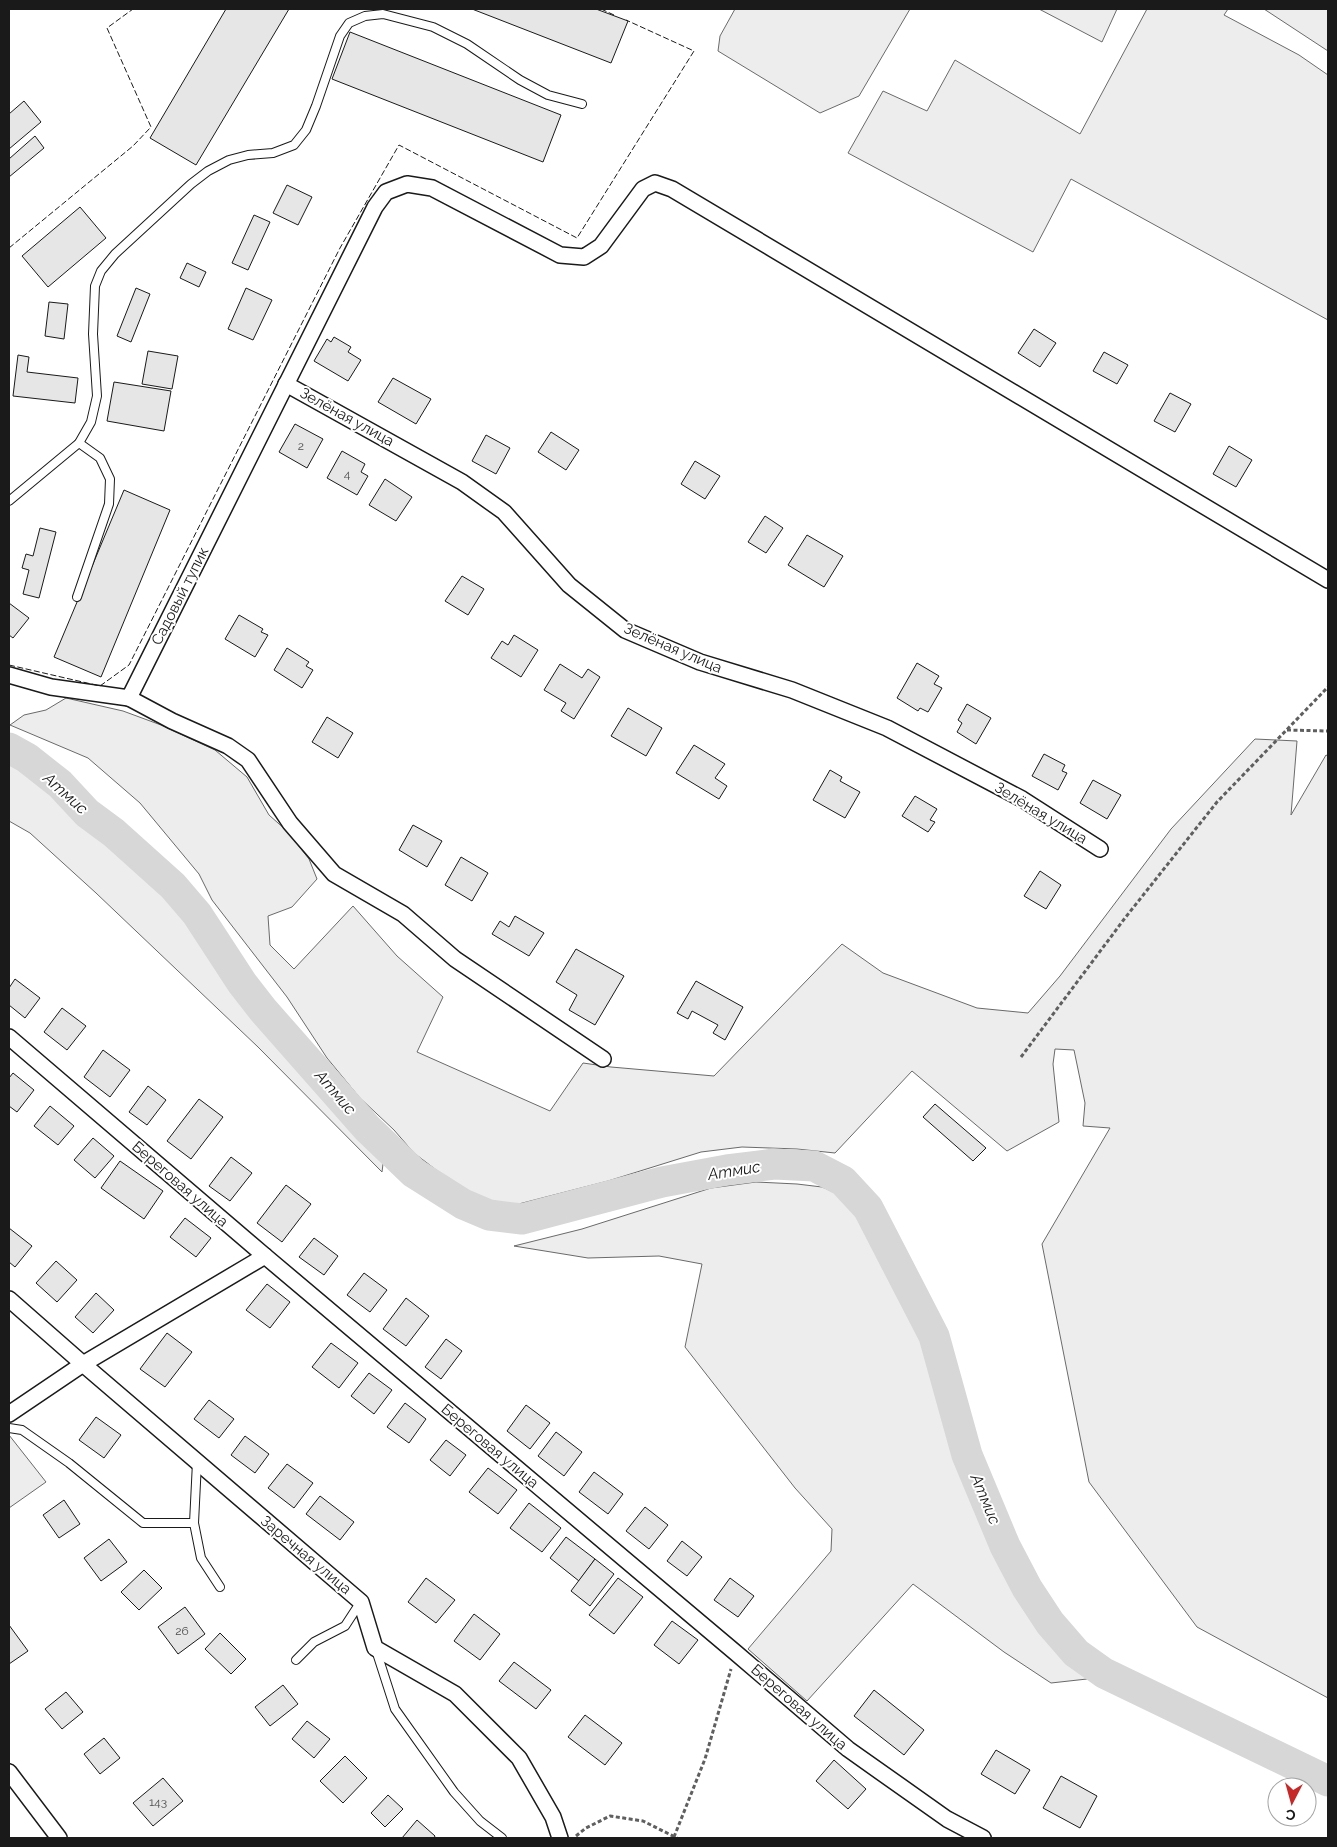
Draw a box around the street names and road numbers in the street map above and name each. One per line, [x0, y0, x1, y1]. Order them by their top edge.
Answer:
street label: Зелёная улица [297, 384, 397, 450]
street label: Садовый тупик [148, 544, 213, 648]
street label: Зелёная улица [621, 619, 725, 677]
street label: Зелёная улица [991, 778, 1091, 848]
street label: Береговая улица [128, 1137, 232, 1231]
street label: Береговая улица [438, 1400, 542, 1492]
street label: Заречная улица [257, 1512, 355, 1598]
street label: Береговая улица [747, 1660, 851, 1754]

